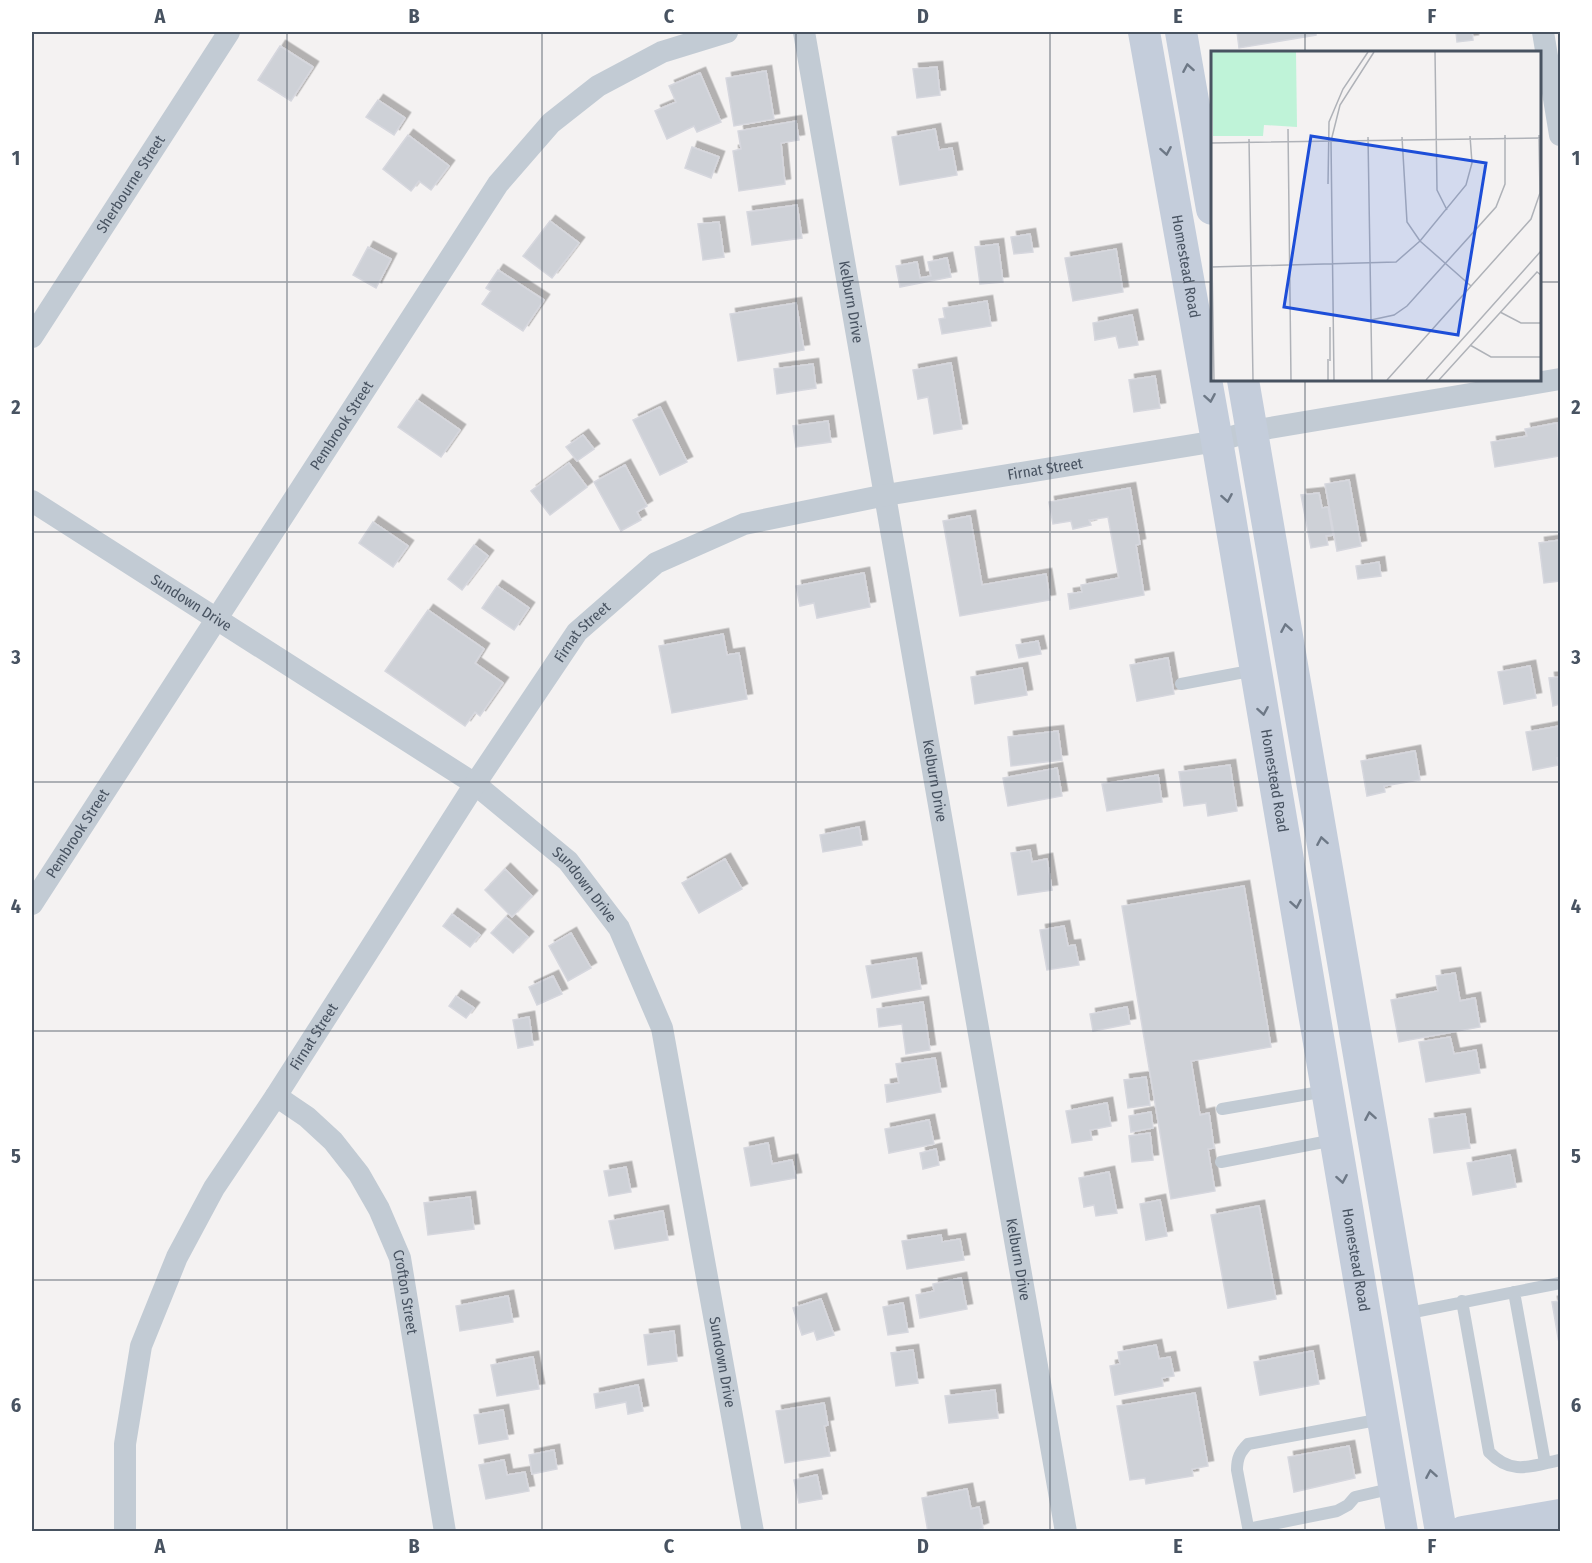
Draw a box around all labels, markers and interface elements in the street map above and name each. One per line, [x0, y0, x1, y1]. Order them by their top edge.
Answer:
text: A [154, 4, 167, 28]
text: B [408, 4, 420, 28]
text: C [664, 4, 675, 28]
text: D [917, 4, 929, 28]
text: E [1173, 4, 1183, 28]
text: F [1428, 4, 1437, 28]
inset map [1211, 51, 1541, 381]
one-way arrow [1182, 64, 1195, 74]
street label: Sherbourne Street [93, 132, 169, 236]
text: 1 [12, 146, 20, 170]
one-way arrow [1159, 146, 1171, 156]
text: 1 [1572, 146, 1580, 170]
street label: Homestead Road [1168, 213, 1204, 319]
street label: Kelburn Drive [835, 259, 867, 345]
street label: Pembrook Street [306, 378, 377, 473]
one-way arrow [1203, 393, 1216, 403]
text: 2 [10, 395, 21, 419]
text: 2 [1570, 395, 1581, 419]
street label: Firnat Street [1006, 454, 1084, 484]
one-way arrow [1220, 493, 1233, 503]
street label: Sundown Drive [148, 570, 235, 635]
street label: Firnat Street [550, 598, 614, 666]
one-way arrow [1280, 624, 1293, 634]
text: 3 [10, 645, 21, 669]
text: 3 [1570, 645, 1581, 669]
one-way arrow [1256, 706, 1269, 716]
street label: Homestead Road [1257, 728, 1292, 834]
street label: Kelburn Drive [919, 738, 951, 823]
street label: Pembrook Street [42, 786, 113, 881]
one-way arrow [1317, 836, 1329, 846]
street label: Sundown Drive [549, 843, 620, 926]
text: 4 [11, 894, 21, 918]
text: 4 [1571, 894, 1581, 918]
one-way arrow [1289, 898, 1302, 908]
street label: Firnat Street [286, 1000, 342, 1073]
one-way arrow [1364, 1111, 1377, 1121]
text: 5 [11, 1144, 21, 1168]
text: 5 [1571, 1144, 1581, 1168]
one-way arrow [1335, 1173, 1348, 1183]
street label: Homestead Road [1338, 1207, 1373, 1313]
street label: Kelburn Drive [1002, 1217, 1034, 1302]
street label: Crofton Street [388, 1247, 421, 1336]
street label: Sundown Drive [705, 1315, 739, 1409]
text: 6 [11, 1393, 21, 1417]
text: 6 [1571, 1393, 1581, 1417]
one-way arrow [1425, 1469, 1438, 1479]
text: A [154, 1534, 167, 1558]
text: B [408, 1534, 420, 1558]
text: C [664, 1534, 675, 1558]
text: D [917, 1534, 929, 1558]
text: E [1173, 1534, 1183, 1558]
text: F [1428, 1534, 1437, 1558]

